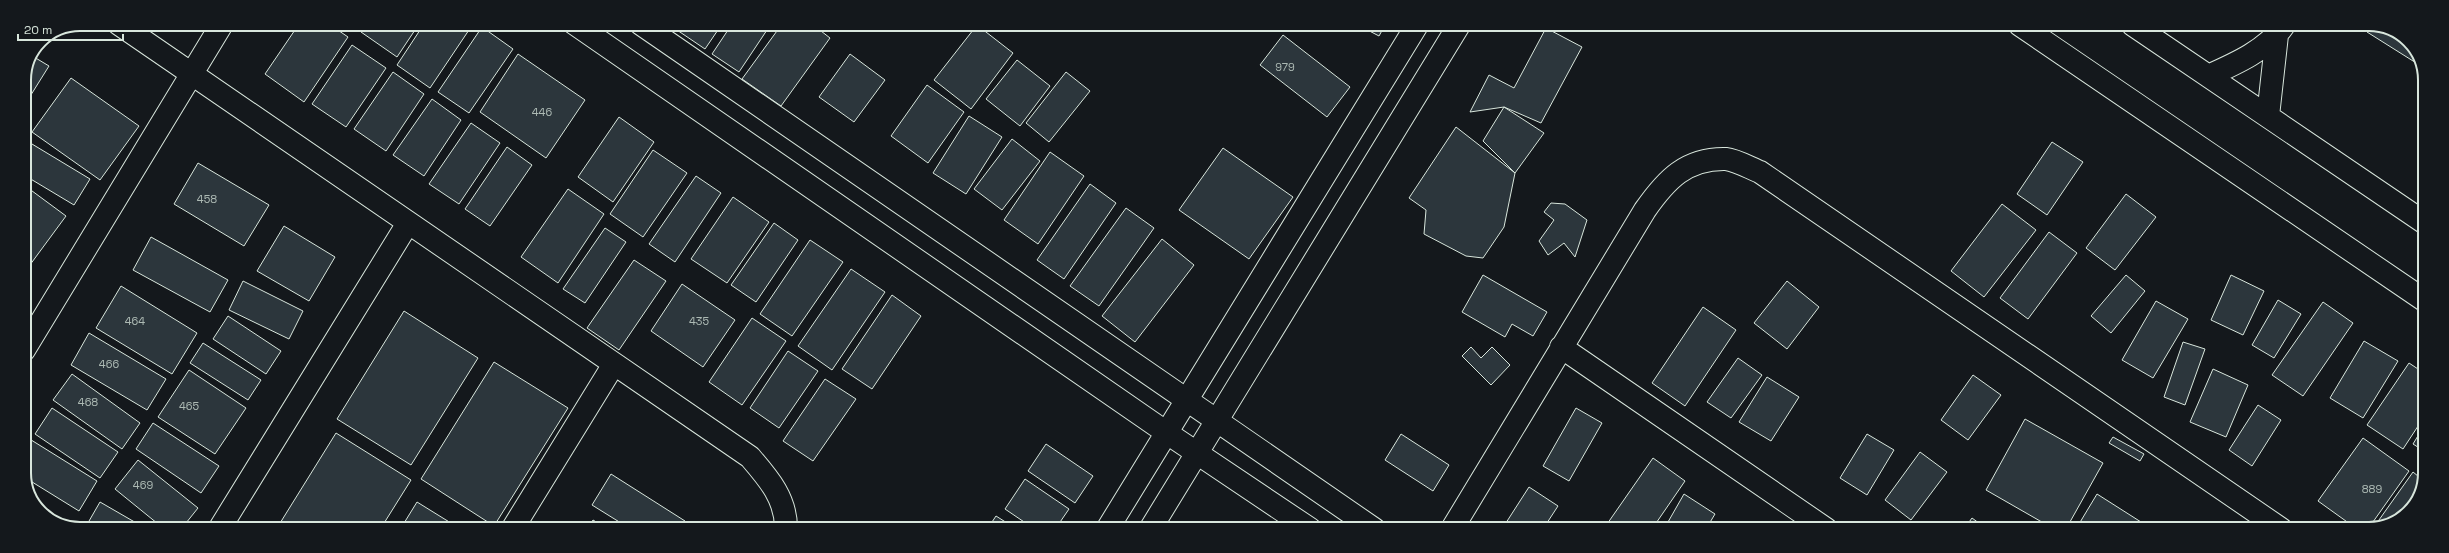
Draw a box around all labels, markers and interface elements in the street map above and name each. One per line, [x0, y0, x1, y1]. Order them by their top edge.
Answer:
scale bar [18, 16, 123, 42]
text: 20 m [24, 22, 52, 38]
house number: 979 [1275, 60, 1295, 74]
house number: 446 [532, 105, 553, 119]
house number: 458 [197, 192, 217, 206]
house number: 464 [125, 314, 145, 328]
house number: 435 [689, 314, 709, 328]
house number: 466 [99, 357, 119, 371]
house number: 468 [78, 395, 98, 409]
house number: 465 [179, 399, 200, 413]
house number: 469 [133, 478, 153, 492]
house number: 889 [2362, 482, 2382, 496]

